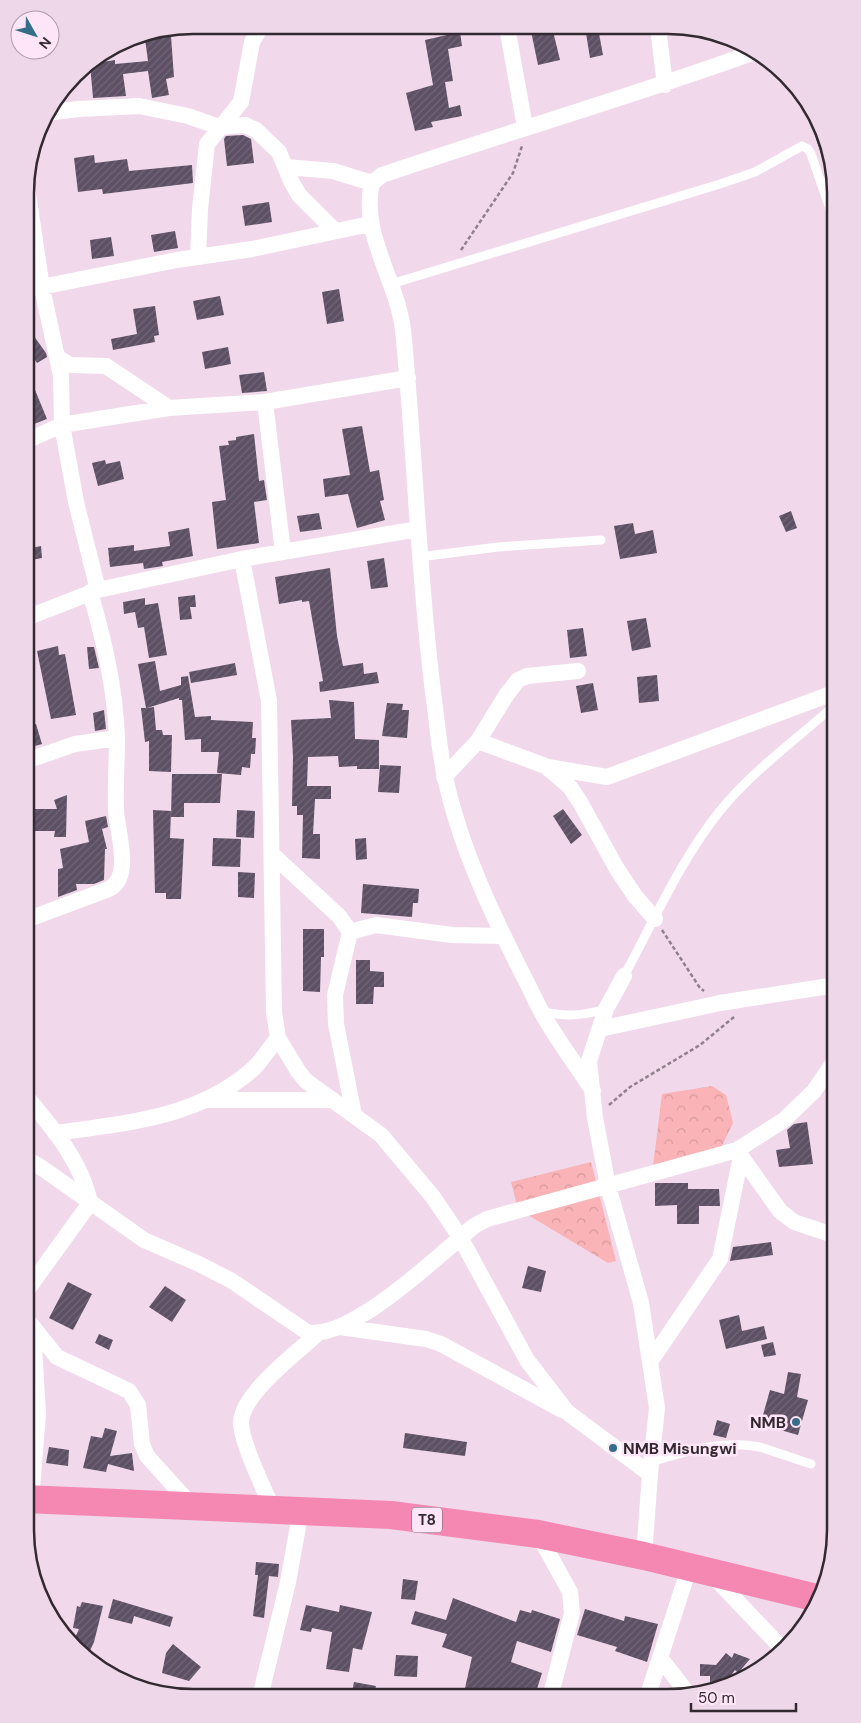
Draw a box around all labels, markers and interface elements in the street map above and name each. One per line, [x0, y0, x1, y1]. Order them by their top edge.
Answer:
north arrow [10, 10, 60, 60]
text: N [35, 34, 55, 53]
place label: NMB [750, 1412, 786, 1433]
marker: NMB [790, 1416, 802, 1428]
place label: NMB Misungwi [623, 1438, 737, 1459]
marker: NMB Misungwi [607, 1442, 619, 1454]
road number: T8 [412, 1508, 442, 1532]
scale bar [691, 1680, 796, 1712]
text: 50 m [698, 1688, 735, 1708]

